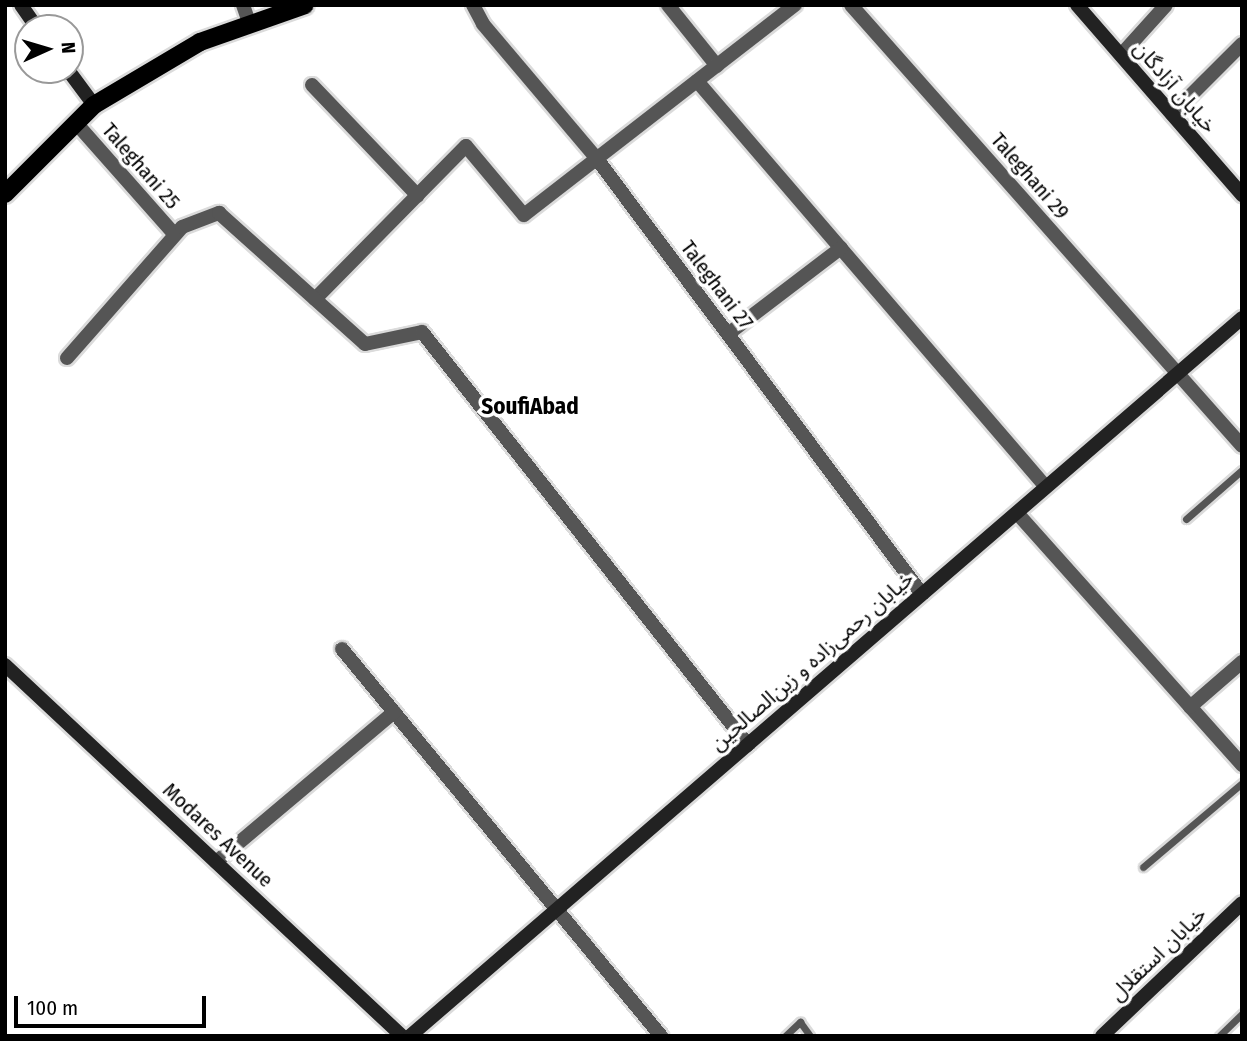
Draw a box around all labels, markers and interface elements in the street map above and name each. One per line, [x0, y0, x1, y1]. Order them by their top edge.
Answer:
north arrow [14, 14, 84, 84]
street label: خیابان آزادگان [1128, 36, 1222, 138]
text: N [57, 41, 80, 54]
street label: Taleghani 25 [97, 118, 185, 214]
street label: Taleghani 29 [986, 128, 1074, 224]
street label: Taleghani 27 [675, 236, 759, 334]
district label: SoufiAbad [481, 392, 579, 420]
street label: خیابان رحمی‌زاده و زین‌الصالحین [705, 566, 919, 756]
street label: Modares Avenue [158, 777, 278, 893]
street label: خیابان استقلال [1105, 902, 1211, 1006]
scale bar [18, 982, 210, 1026]
text: 100 m [27, 995, 78, 1021]

